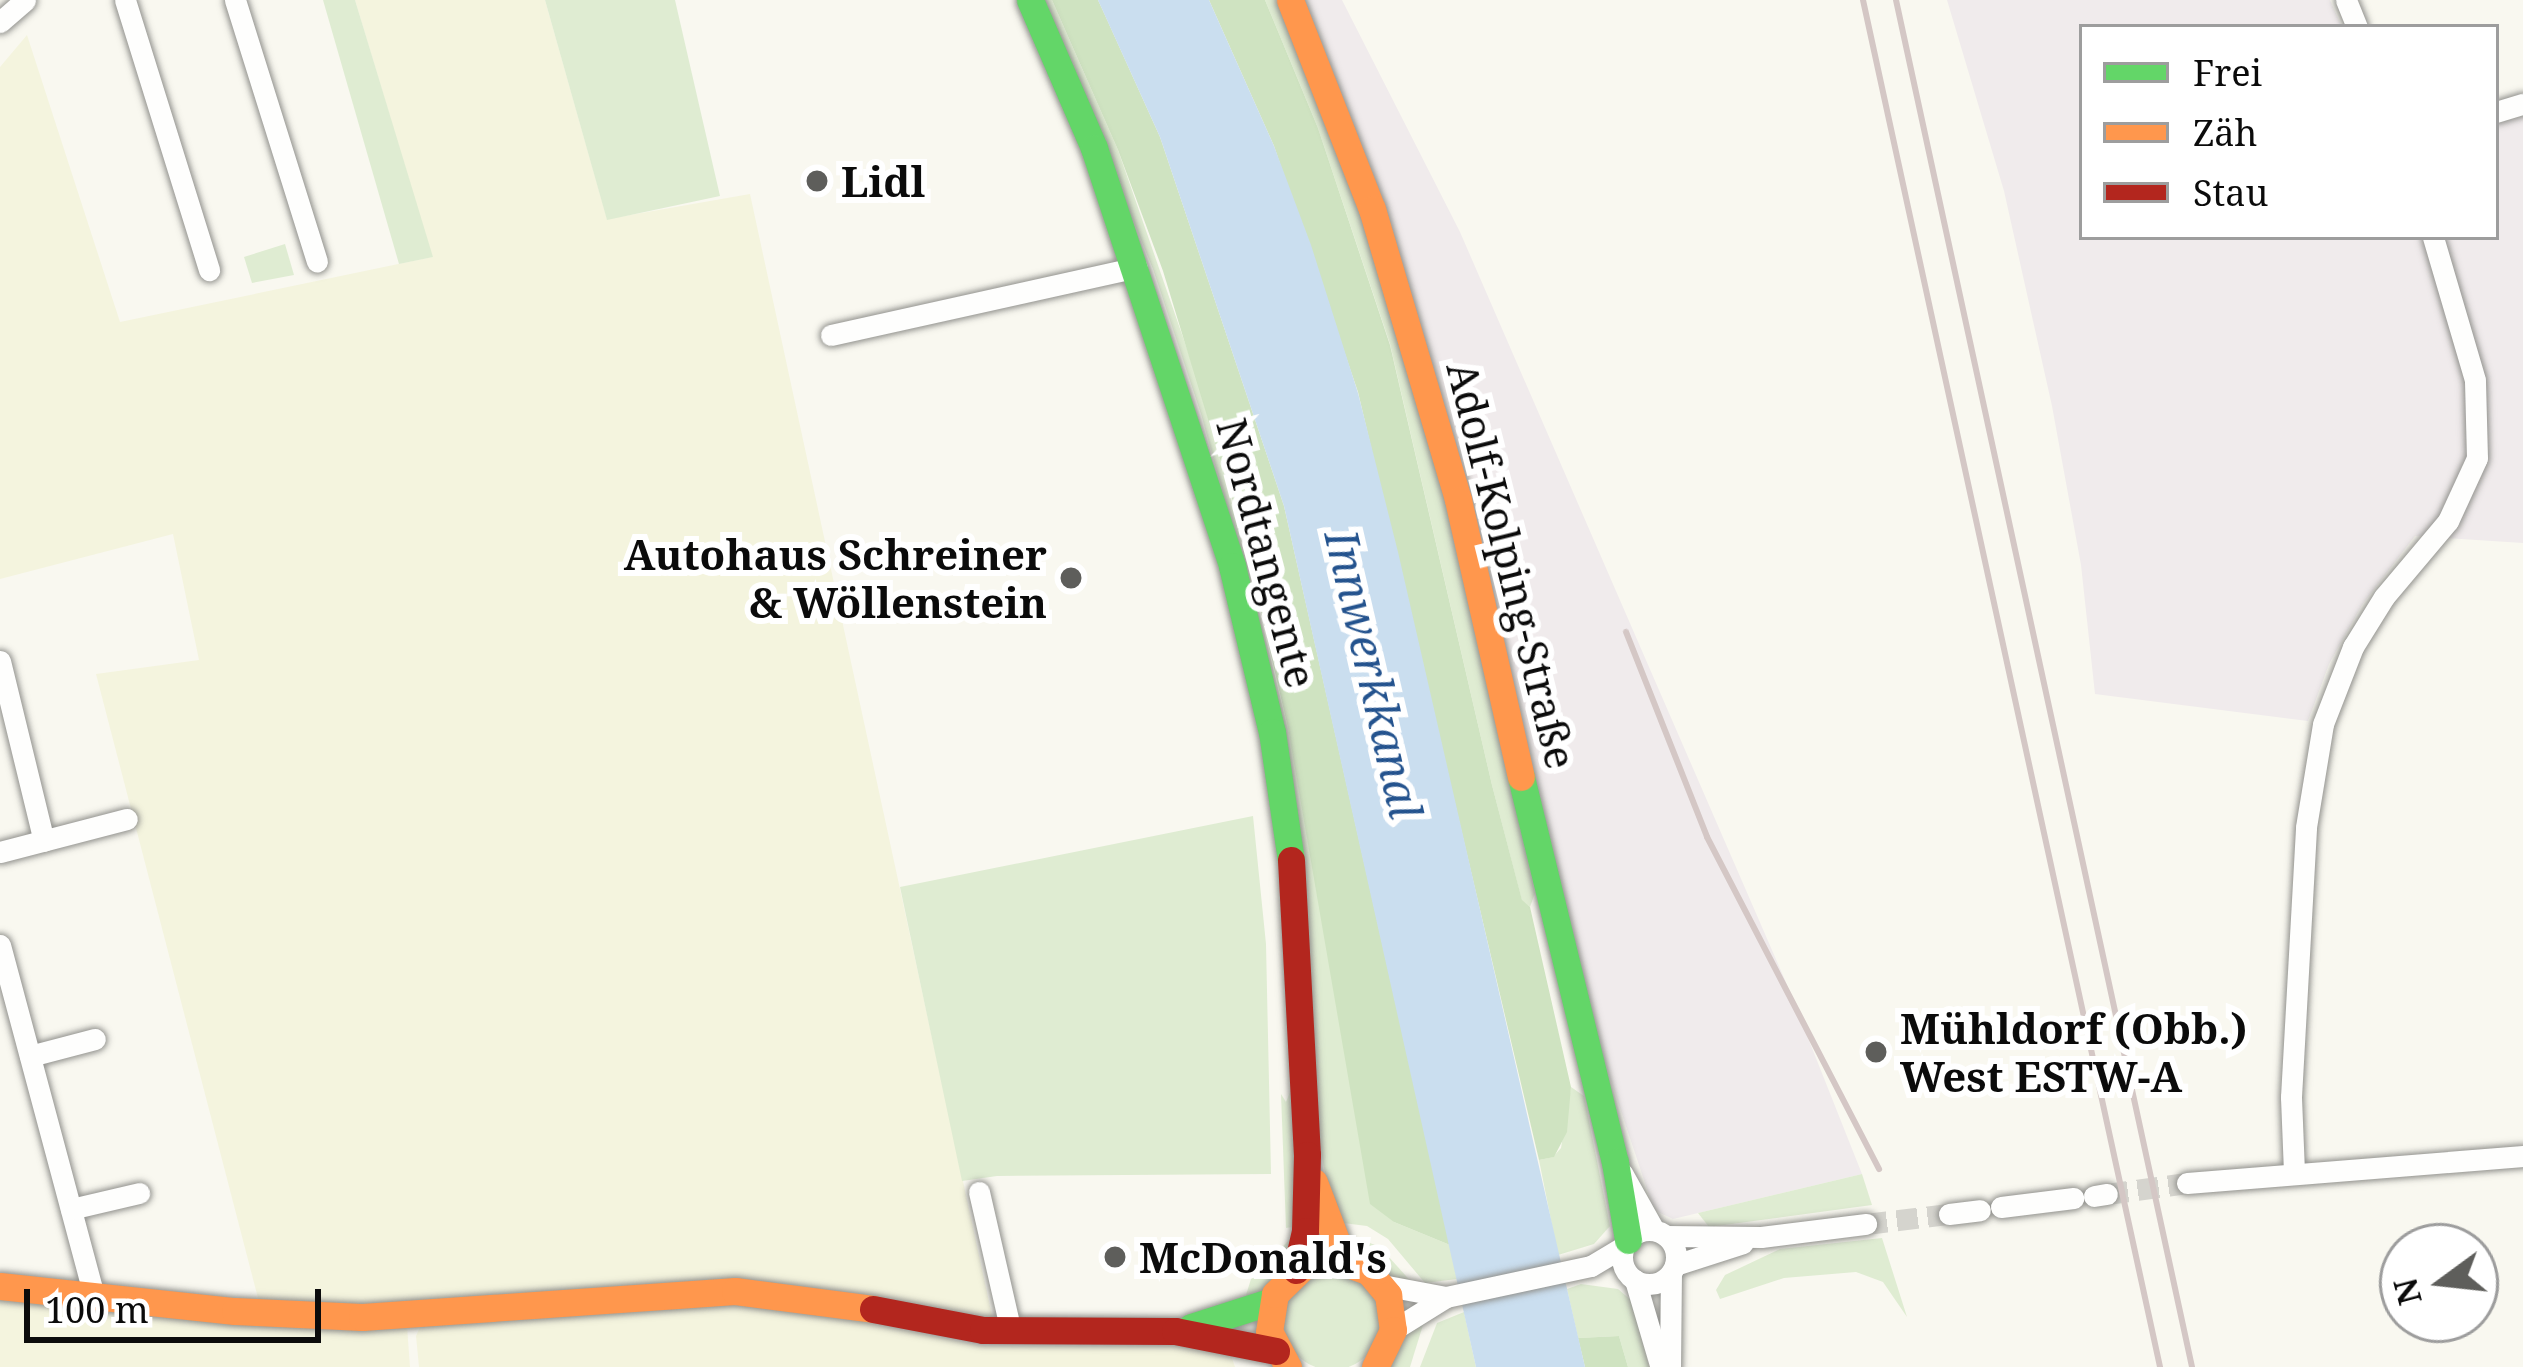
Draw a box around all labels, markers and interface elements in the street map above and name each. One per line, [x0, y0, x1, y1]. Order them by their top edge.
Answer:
legend [2079, 24, 2499, 240]
text: Frei [2193, 48, 2262, 97]
text: Zäh [2193, 108, 2257, 157]
place label: Lidl [841, 156, 925, 206]
marker: Lidl [804, 168, 830, 194]
text: Stau [2193, 168, 2268, 217]
street label: Adolf-Kolping-Straße [1437, 356, 1587, 774]
street label: Nordtangente [1207, 413, 1327, 693]
water label: Innwerkkanal [1315, 524, 1433, 824]
place label: Autohaus Schreiner & Wöllenstein [624, 529, 1047, 628]
marker: Autohaus Schreiner & Wöllenstein [1058, 565, 1084, 591]
place label: Mühldorf (Obb.) West ESTW-A [1900, 1003, 2247, 1102]
marker: Mühldorf (Obb.) West ESTW-A [1863, 1039, 1889, 1065]
north arrow [2379, 1223, 2499, 1343]
place label: McDonald's [1139, 1232, 1387, 1282]
marker: McDonald's [1102, 1244, 1128, 1270]
scale bar [30, 1265, 327, 1339]
text: N [2382, 1273, 2432, 1310]
text: 100 m [45, 1285, 149, 1334]

